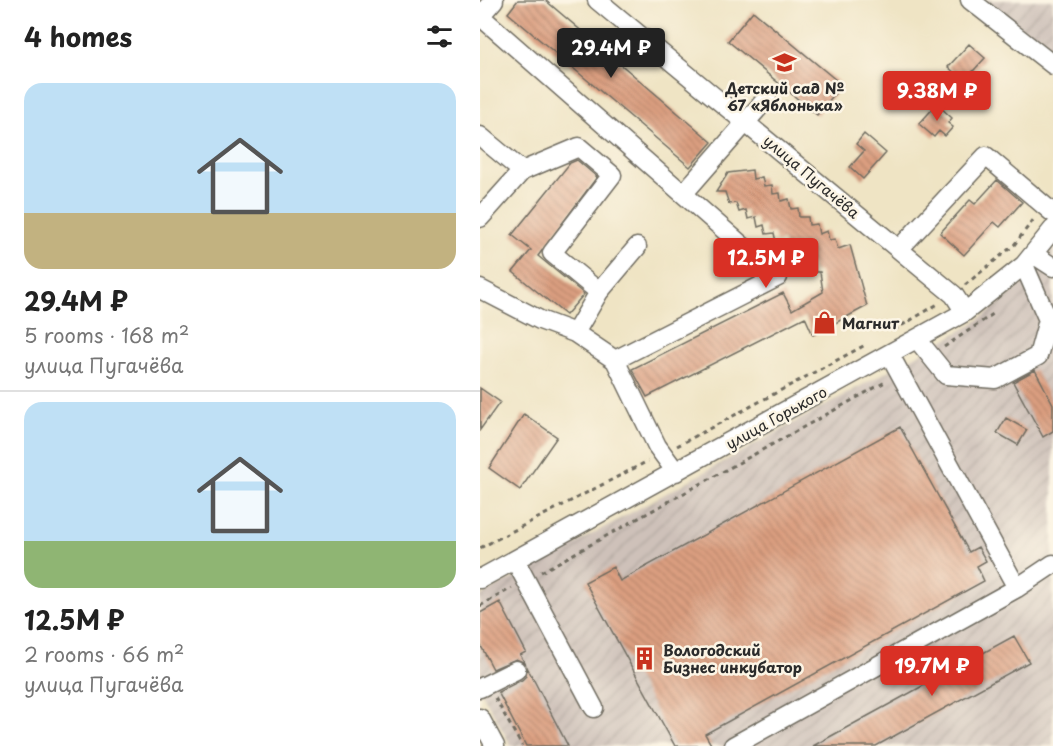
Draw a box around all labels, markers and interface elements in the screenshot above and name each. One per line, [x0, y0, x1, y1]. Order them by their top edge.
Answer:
text: 4 homes [24, 17, 132, 56]
icon: filters [423, 20, 456, 53]
pin: 29.4M ₽ [556, 28, 666, 79]
text: 29.4M ₽ [571, 32, 651, 62]
school or university icon: Детский сад № 67 «Яблонька» [772, 50, 798, 76]
pin: 9.38M ₽ [882, 71, 992, 122]
text: 9.38M ₽ [897, 75, 977, 105]
place label: Детский сад № 67 «Яблонька» [725, 76, 845, 116]
icon: home [186, 122, 294, 230]
street label: улица Пугачёва [759, 129, 866, 224]
pin: 12.5M ₽ [711, 238, 821, 289]
text: 12.5M ₽ [727, 242, 805, 272]
text: 29.4M ₽ [24, 281, 128, 320]
shop icon: Магнит [811, 309, 837, 335]
place label: Магнит [842, 311, 900, 334]
text: 5 rooms · 168 m² [24, 320, 189, 350]
text: улица Пугачёва [24, 350, 184, 380]
street label: улица Горького [721, 380, 831, 454]
icon: home [186, 441, 294, 549]
text: 12.5M ₽ [24, 600, 124, 639]
place label: Вологодский Бизнес инкубатор [663, 638, 802, 678]
text: 2 rooms · 66 m² [24, 639, 184, 669]
building icon: Вологодский Бизнес инкубатор [632, 645, 658, 671]
pin: 19.7M ₽ [877, 646, 987, 697]
text: 19.7M ₽ [894, 650, 970, 680]
text: улица Пугачёва [24, 669, 184, 699]

